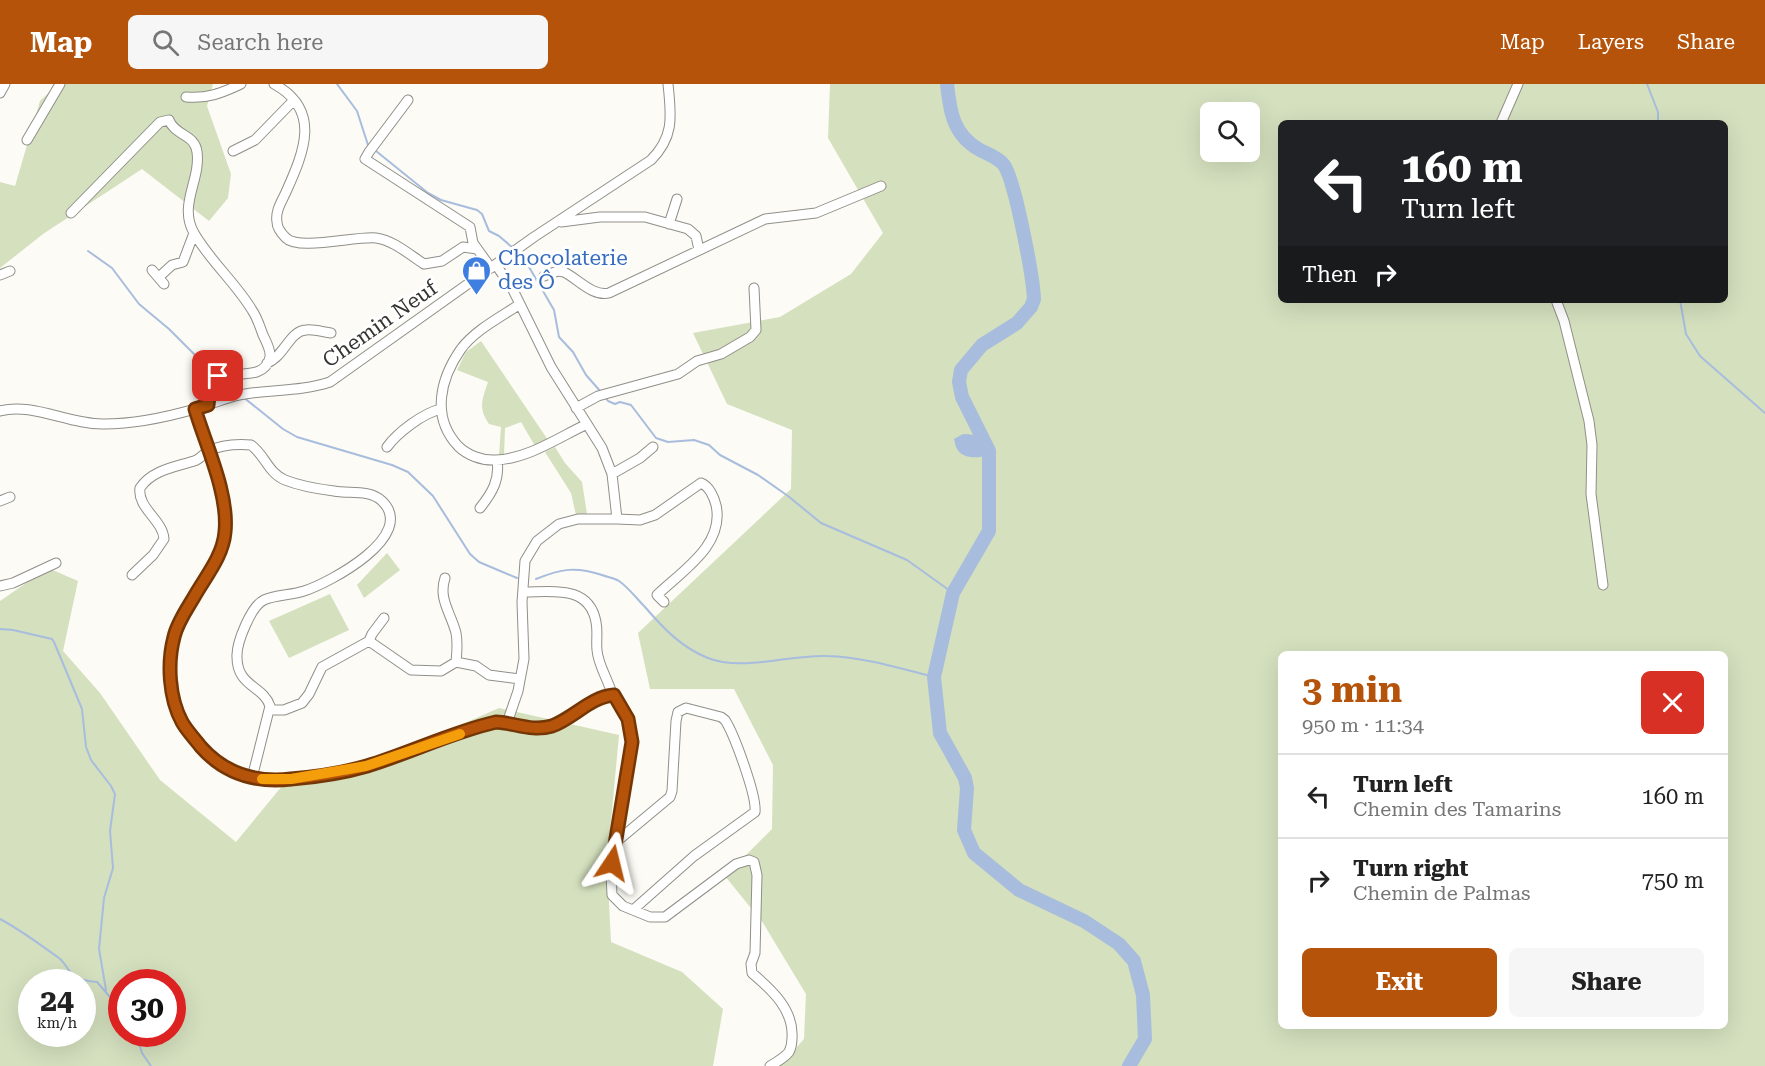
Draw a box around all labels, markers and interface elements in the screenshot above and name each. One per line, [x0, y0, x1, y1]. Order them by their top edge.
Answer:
search box [128, 15, 548, 69]
text: Map [30, 26, 92, 59]
icon: search [149, 26, 182, 59]
text: Search here [197, 30, 323, 55]
text: Map [1500, 30, 1545, 54]
text: Layers [1578, 30, 1644, 54]
text: Share [1677, 30, 1735, 54]
map controls [1200, 102, 1260, 162]
button: search [1200, 102, 1260, 162]
text: 160 m [1401, 143, 1523, 192]
icon: left [1302, 144, 1380, 222]
text: Turn left [1401, 193, 1515, 225]
place label: Chocolaterie des Ô [498, 246, 628, 294]
shop icon: Chocolaterie des Ô [461, 254, 493, 296]
icon: right [1369, 258, 1402, 291]
text: Then [1302, 262, 1357, 287]
street label: Chemin Neuf [318, 275, 443, 372]
pin [192, 350, 243, 401]
icon: arrive [201, 359, 234, 392]
text: 3 min [1302, 669, 1402, 711]
button: close [1641, 671, 1704, 734]
text: 950 m · 11:34 [1302, 713, 1424, 737]
text: Turn left [1353, 772, 1453, 797]
icon: left [1302, 780, 1335, 813]
text: 160 m [1641, 784, 1704, 809]
text: Chemin des Tamarins [1353, 797, 1561, 821]
position arrow [580, 831, 644, 895]
text: Turn right [1353, 856, 1468, 881]
icon: right [1302, 864, 1335, 897]
text: 750 m [1641, 868, 1704, 893]
text: Chemin de Palmas [1353, 881, 1531, 905]
button: Exit [1302, 948, 1497, 1017]
button: Share [1509, 948, 1704, 1017]
speed limit sign: 30 [108, 969, 186, 1047]
text: 24 [40, 983, 74, 1018]
text: km/h [37, 1014, 77, 1032]

